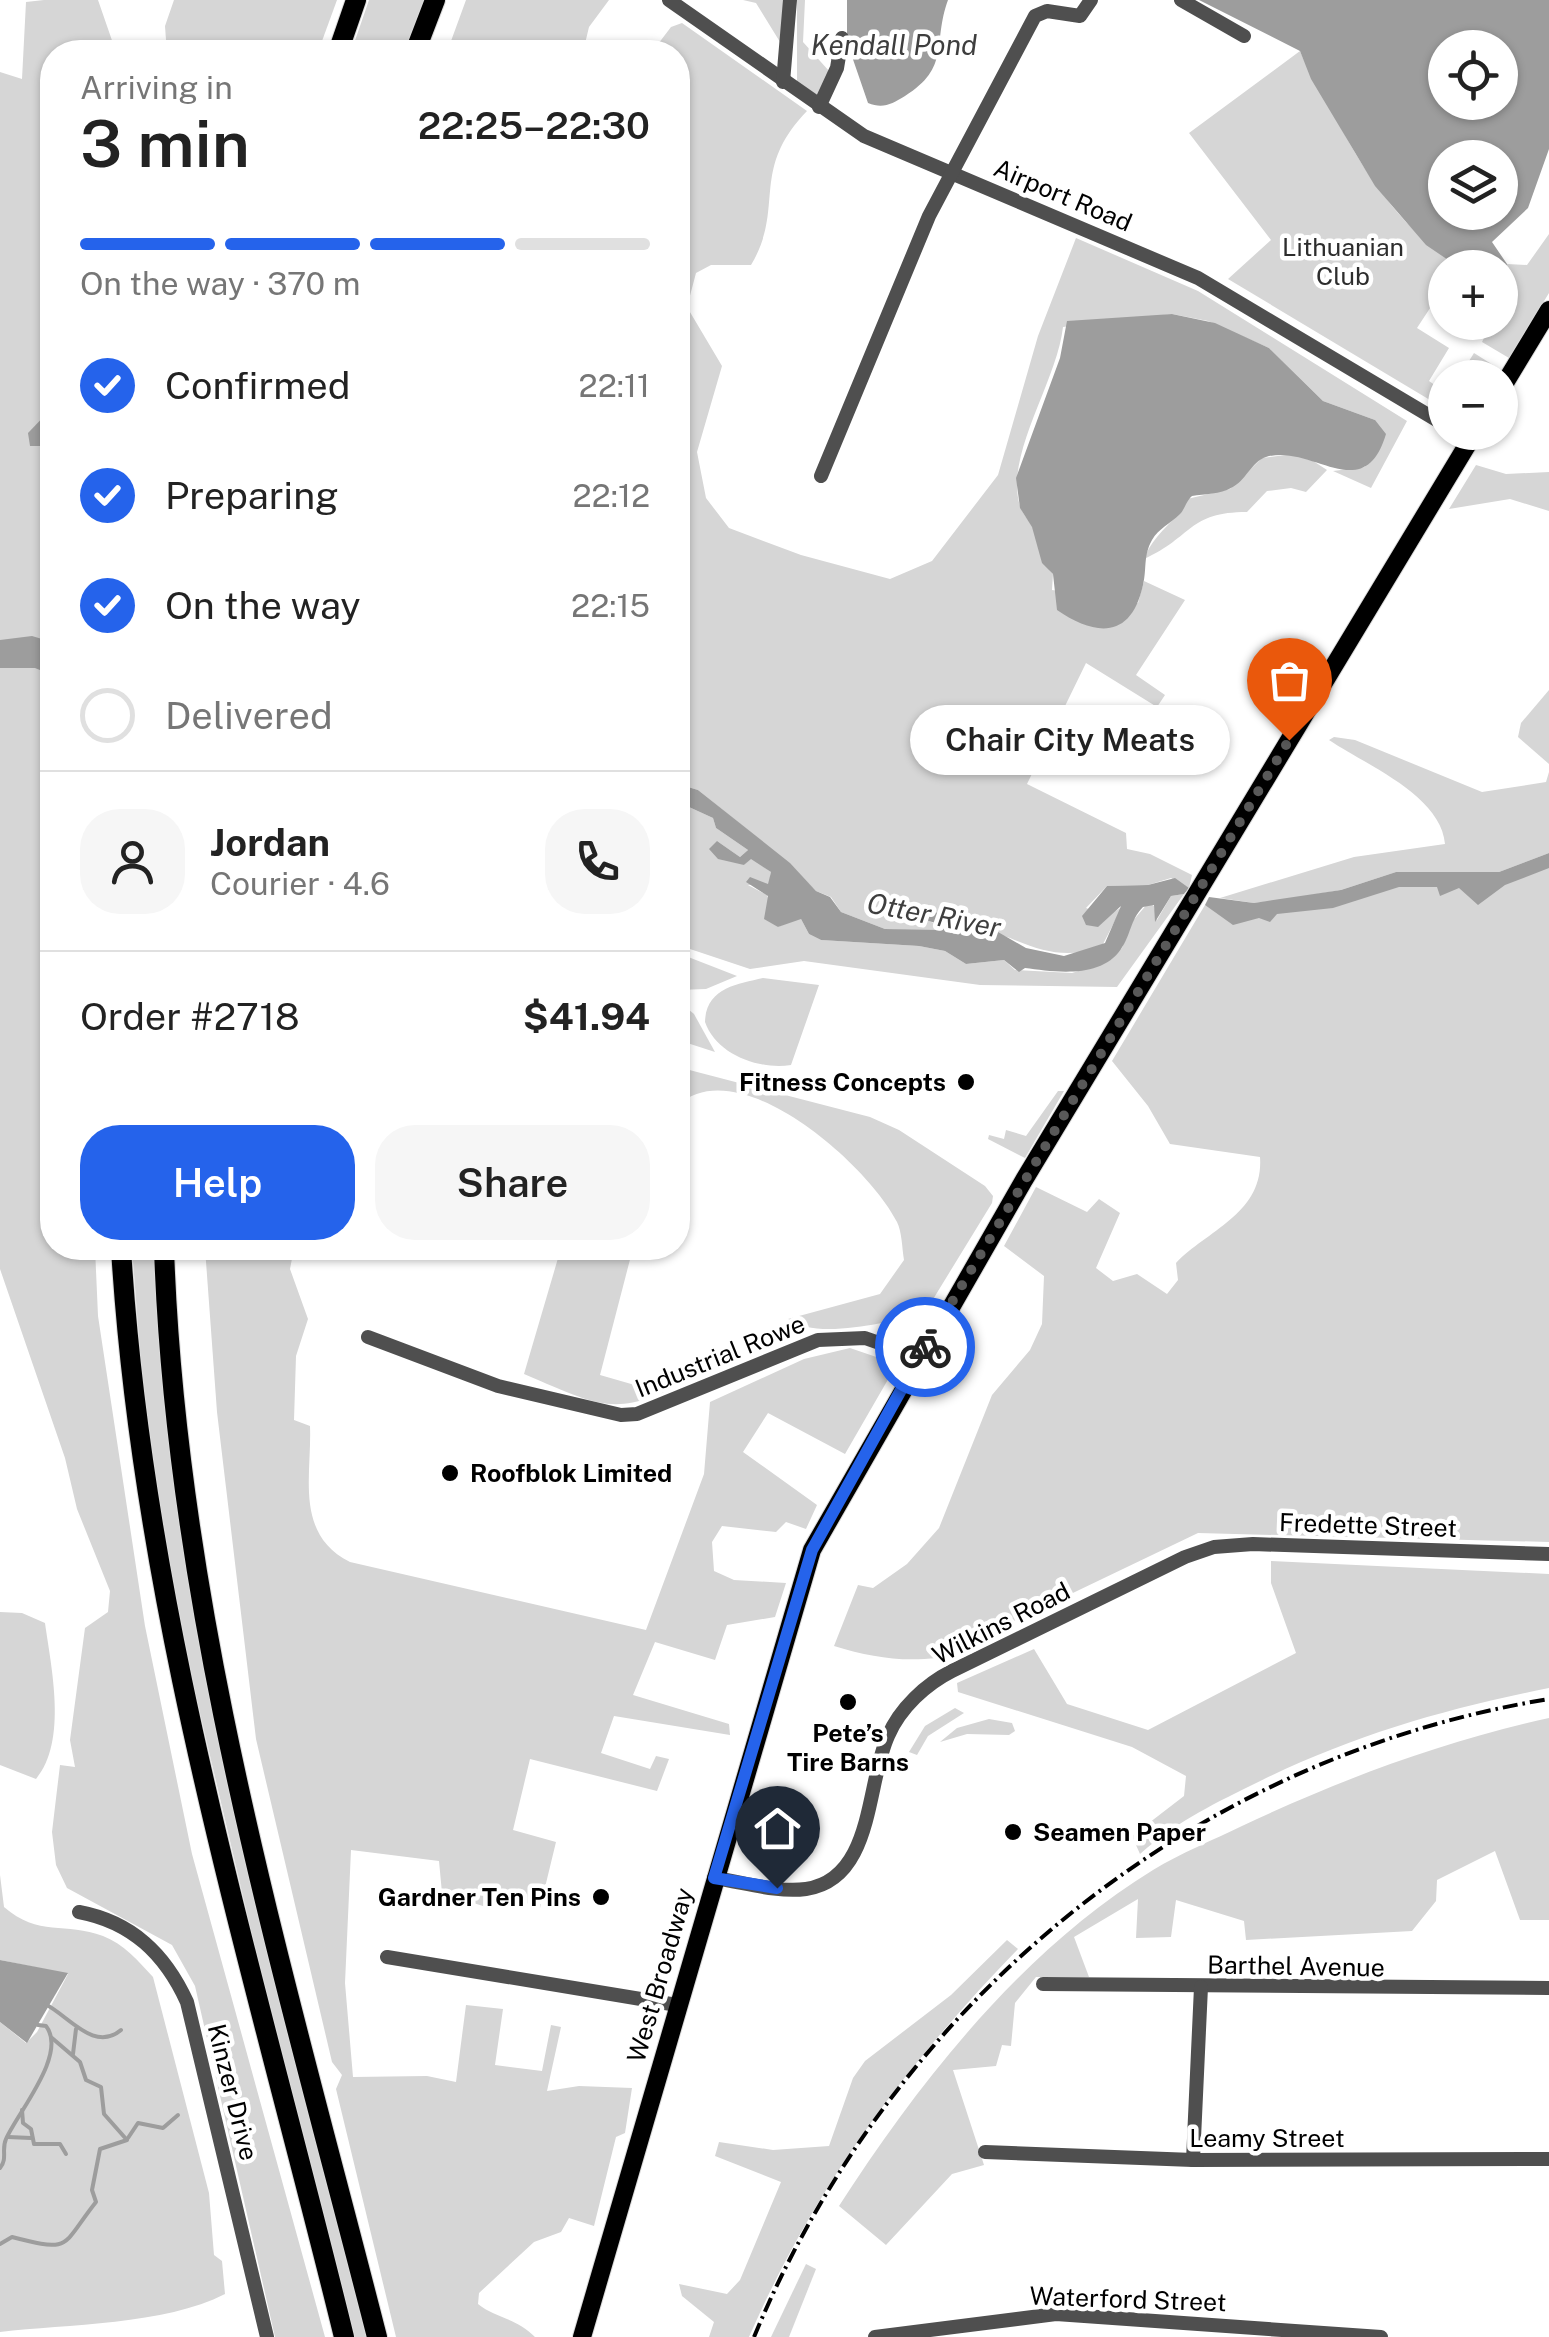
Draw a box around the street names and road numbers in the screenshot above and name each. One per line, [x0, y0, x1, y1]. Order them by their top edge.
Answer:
street label: Airport Road [989, 152, 1137, 238]
street label: Industrial Rowe [631, 1308, 809, 1404]
street label: Fredette Street [1278, 1507, 1458, 1543]
street label: Wilkins Road [927, 1576, 1075, 1670]
street label: West Broadway [621, 1884, 699, 2066]
street label: Barthel Avenue [1207, 1949, 1385, 1983]
street label: Kinzer Drive [202, 2021, 264, 2163]
street label: Leamy Street [1189, 2123, 1345, 2153]
street label: Waterford Street [1029, 2281, 1227, 2317]

